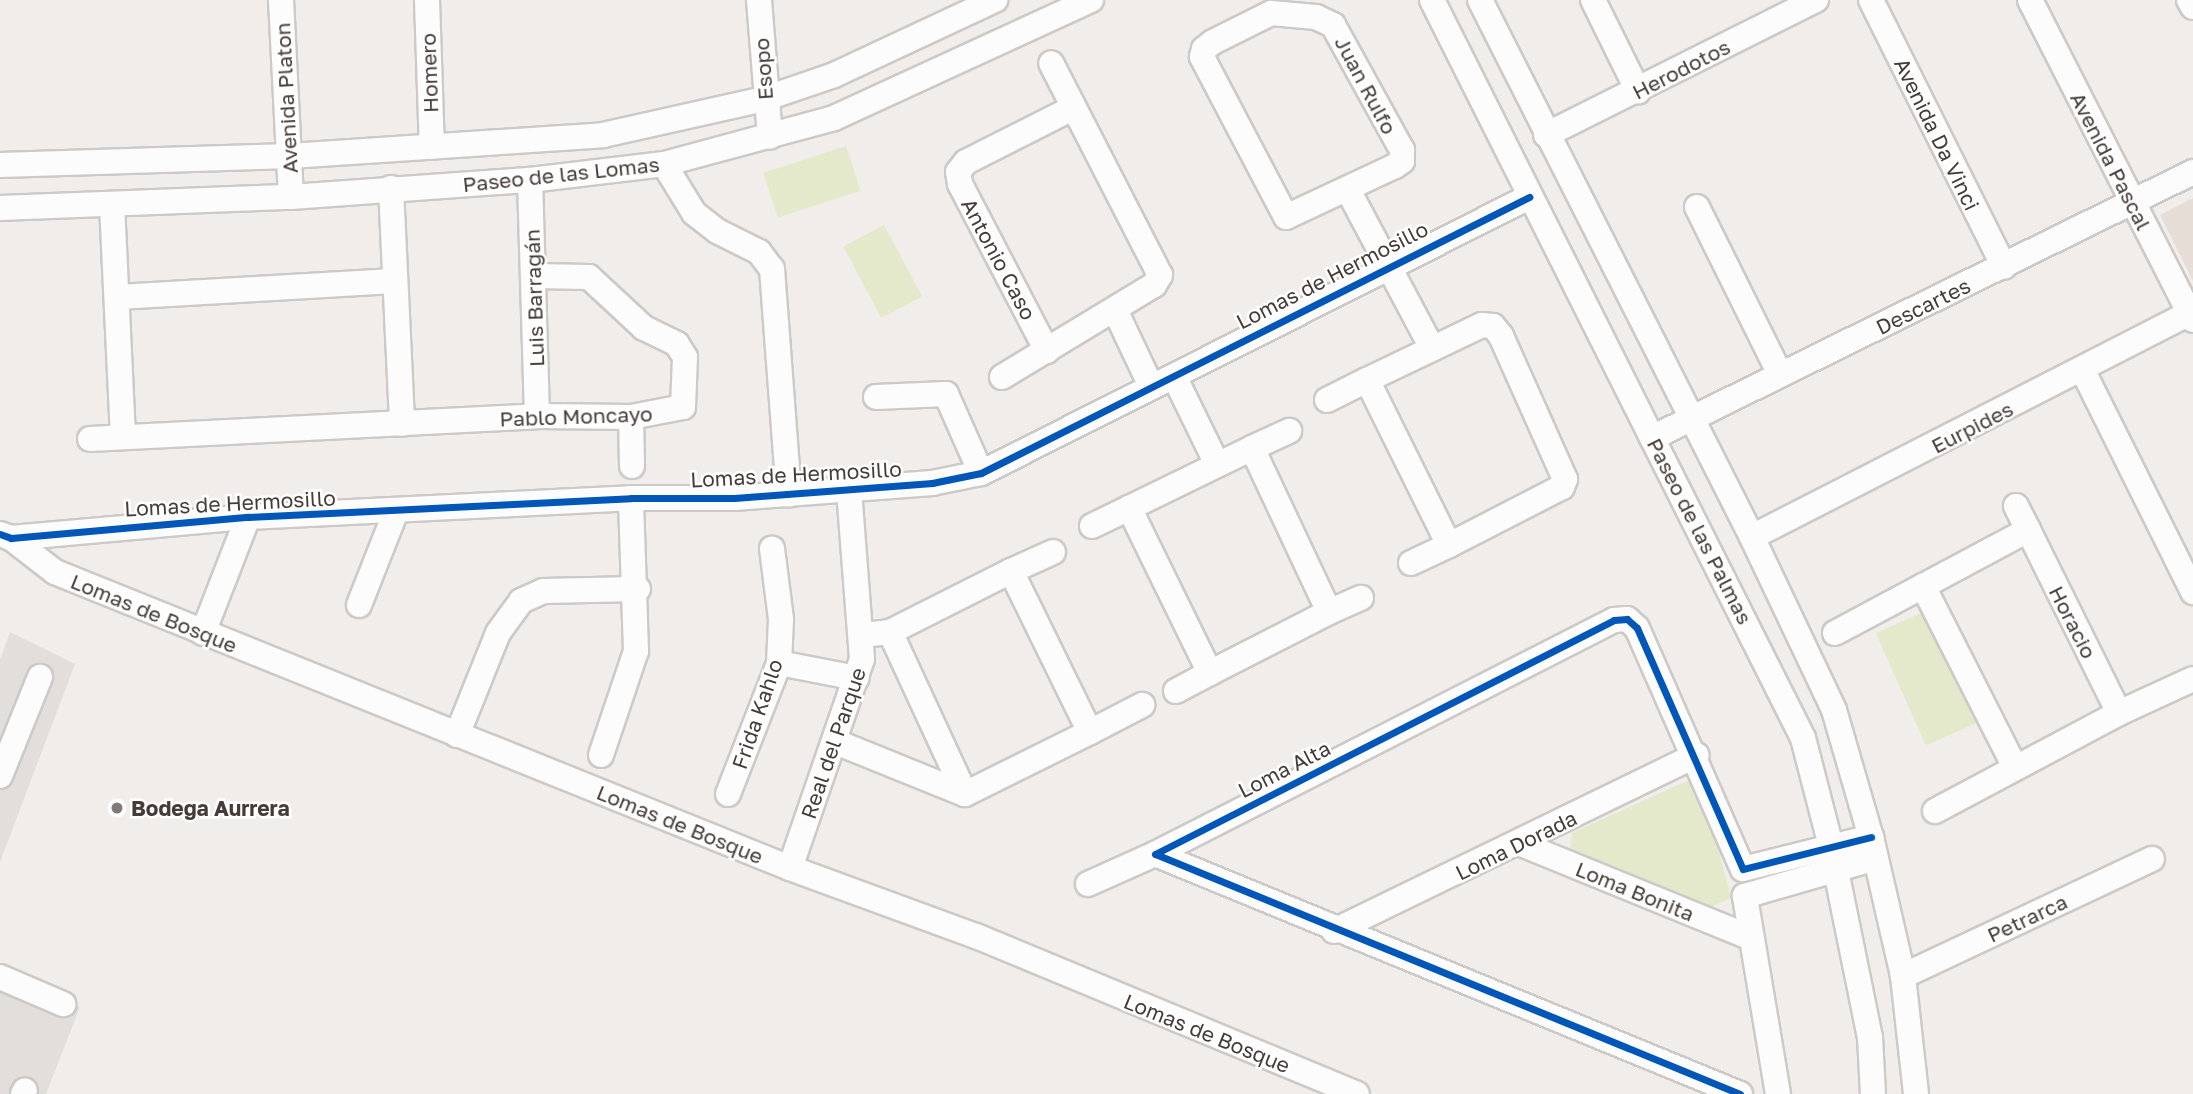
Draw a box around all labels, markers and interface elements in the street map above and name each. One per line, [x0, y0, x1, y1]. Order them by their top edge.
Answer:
street label: Avenida Platon [269, 22, 303, 174]
street label: Juan Rulfo [1330, 32, 1402, 138]
street label: Homero [415, 33, 443, 113]
street label: Herodotos [1628, 34, 1734, 104]
street label: Esopo [748, 37, 778, 101]
street label: Avenida Da Vinci [1889, 54, 1985, 214]
street label: Avenida Pascal [2065, 88, 2157, 234]
street label: Paseo de las Lomas [461, 151, 661, 197]
street label: Antonio Caso [956, 194, 1042, 324]
street label: Lomas de Hermosillo [1232, 216, 1432, 334]
street label: Luis Barragán [519, 229, 549, 367]
street label: Descartes [1872, 272, 1974, 340]
street label: Eurpides [1927, 396, 2017, 458]
street label: Pablo Moncayo [499, 401, 653, 431]
street label: Paseo de las Palmas [1642, 434, 1758, 628]
street label: Lomas de Hermosillo [690, 456, 902, 492]
street label: Lomas de Hermosillo [124, 485, 336, 521]
street label: Lomas de Bosque [67, 568, 241, 658]
street label: Horacio [2044, 581, 2102, 663]
street label: Frida Kahlo [726, 656, 788, 772]
street label: Real del Parque [795, 664, 871, 822]
street label: Loma Alta [1234, 735, 1334, 803]
street label: Lomas de Bosque [593, 779, 767, 869]
place label: Bodega Aurrera [131, 795, 290, 821]
marker: Bodega Aurrera [109, 800, 125, 816]
street label: Loma Dorada [1451, 805, 1581, 885]
street label: Loma Bonita [1572, 856, 1698, 926]
street label: Petrarca [1983, 889, 2071, 947]
street label: Lomas de Bosque [1120, 988, 1294, 1078]

